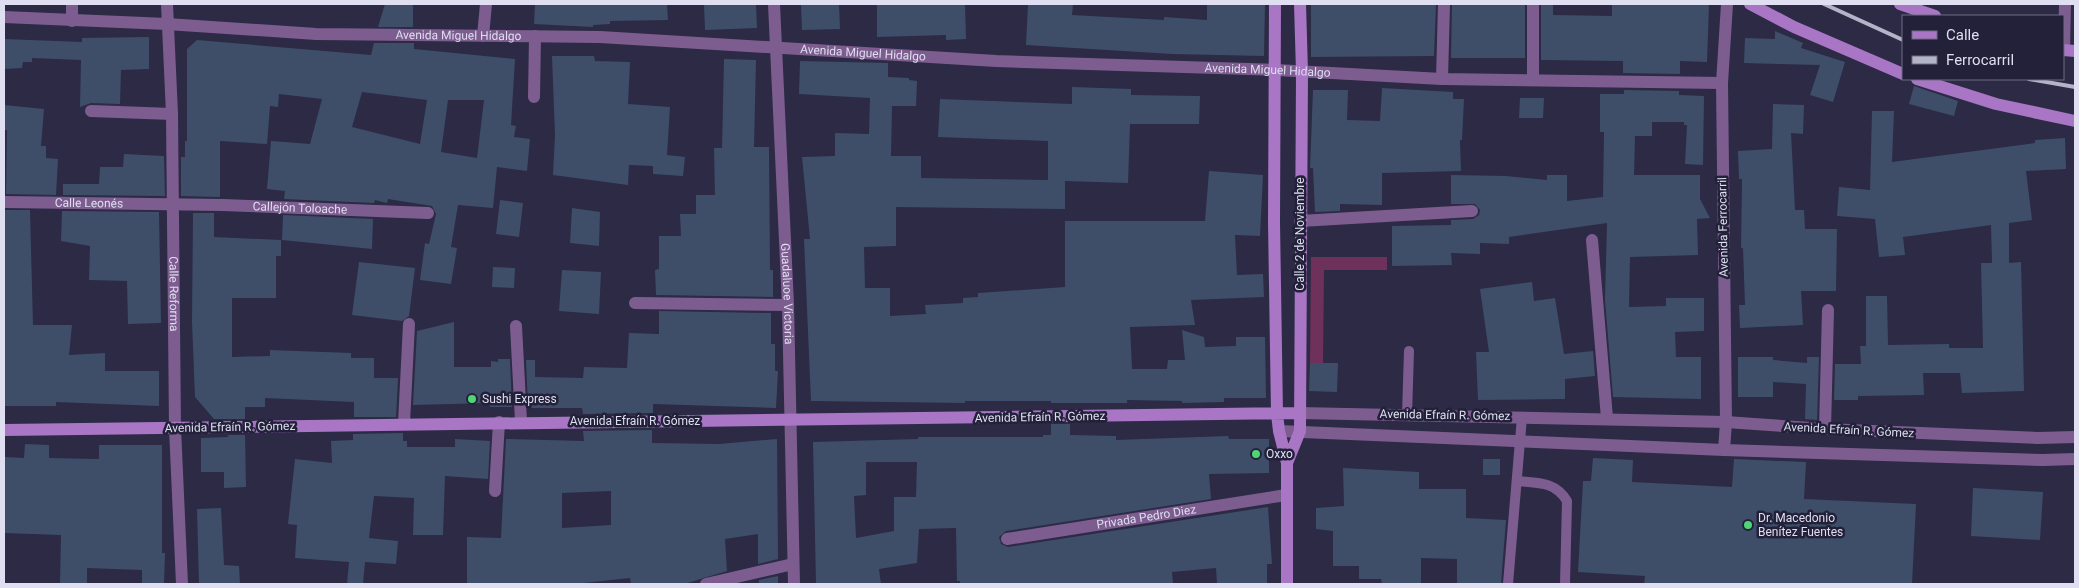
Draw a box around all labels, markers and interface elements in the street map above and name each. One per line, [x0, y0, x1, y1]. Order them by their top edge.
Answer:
legend [1902, 15, 2064, 80]
text: Calle [1946, 26, 1979, 44]
street label: Avenida Miguel Hidalgo [395, 28, 522, 43]
street label: Avenida Miguel Hidalgo [800, 42, 926, 64]
text: Ferrocarril [1946, 51, 2014, 69]
street label: Avenida Miguel Hidalgo [1204, 61, 1331, 80]
street label: Calle 2 de Noviembre [1293, 177, 1307, 291]
street label: Avenida Ferrocarril [1715, 177, 1731, 277]
street label: Calle Leonés [55, 196, 123, 211]
street label: Callejón Toloache [252, 199, 347, 217]
street label: Guadaluoe Victoria [778, 243, 796, 345]
street label: Calle Reforma [166, 256, 181, 332]
place label: Sushi Express [482, 392, 557, 406]
marker: Sushi Express [466, 393, 478, 405]
street label: Avenida Efraín R. Gómez [1380, 407, 1510, 423]
street label: Avenida Efraín R. Gómez [975, 409, 1105, 425]
street label: Avenida Efraín R. Gómez [570, 414, 700, 428]
street label: Avenida Efraín R. Gómez [165, 419, 295, 435]
street label: Avenida Efraín R. Gómez [1783, 420, 1915, 440]
place label: Oxxo [1266, 447, 1293, 461]
marker: Oxxo [1250, 448, 1262, 460]
street label: Privada Pedro Diez [1095, 502, 1197, 532]
place label: Dr. Macedonio Benítez Fuentes [1758, 511, 1843, 539]
marker: Dr. Macedonio Benítez Fuentes [1742, 519, 1754, 531]

